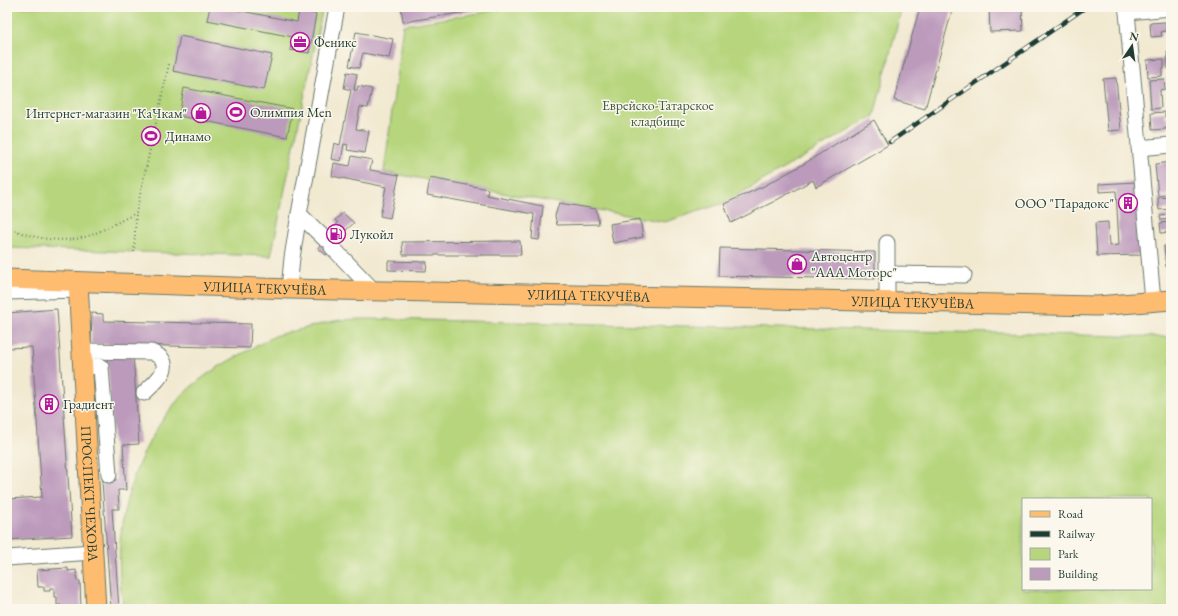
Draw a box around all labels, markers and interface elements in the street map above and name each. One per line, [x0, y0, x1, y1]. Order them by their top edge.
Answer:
north arrow [1112, 26, 1152, 66]
text: N [1128, 28, 1140, 44]
office icon: Феникс [289, 31, 311, 53]
place label: Феникс [314, 33, 357, 51]
park label: Еврейско-Татарское кладбище [602, 96, 715, 130]
sports icon: Олимпия Men [225, 101, 247, 123]
shop icon: Интернет-магазин "КаЧкам" [190, 102, 212, 124]
place label: Олимпия Men [250, 103, 332, 121]
place label: Интернет-магазин "КаЧкам" [26, 104, 187, 122]
sports icon: Динамо [140, 125, 162, 147]
place label: Динамо [165, 127, 211, 145]
building icon: ООО "Парадокс" [1117, 192, 1139, 214]
place label: ООО "Парадокс" [1015, 194, 1114, 212]
fuel station icon: Лукойл [325, 223, 347, 245]
place label: Лукойл [350, 225, 394, 243]
place label: Автоцентр "ААА Моторс" [810, 247, 897, 281]
shop icon: Автоцентр "ААА Моторс" [786, 253, 808, 275]
street label: УЛИЦА ТЕКУЧЁВА [202, 277, 327, 299]
street label: УЛИЦА ТЕКУЧЁВА [526, 285, 651, 306]
street label: УЛИЦА ТЕКУЧЁВА [850, 292, 975, 312]
building icon: Градиент [38, 393, 60, 415]
place label: Градиент [63, 395, 114, 413]
street label: ПРОСПЕКТ ЧЕХОВА [77, 425, 102, 563]
legend [1022, 498, 1152, 590]
text: Road [1058, 506, 1084, 522]
text: Railway [1058, 526, 1096, 542]
text: Park [1058, 546, 1079, 562]
text: Building [1058, 566, 1099, 582]

